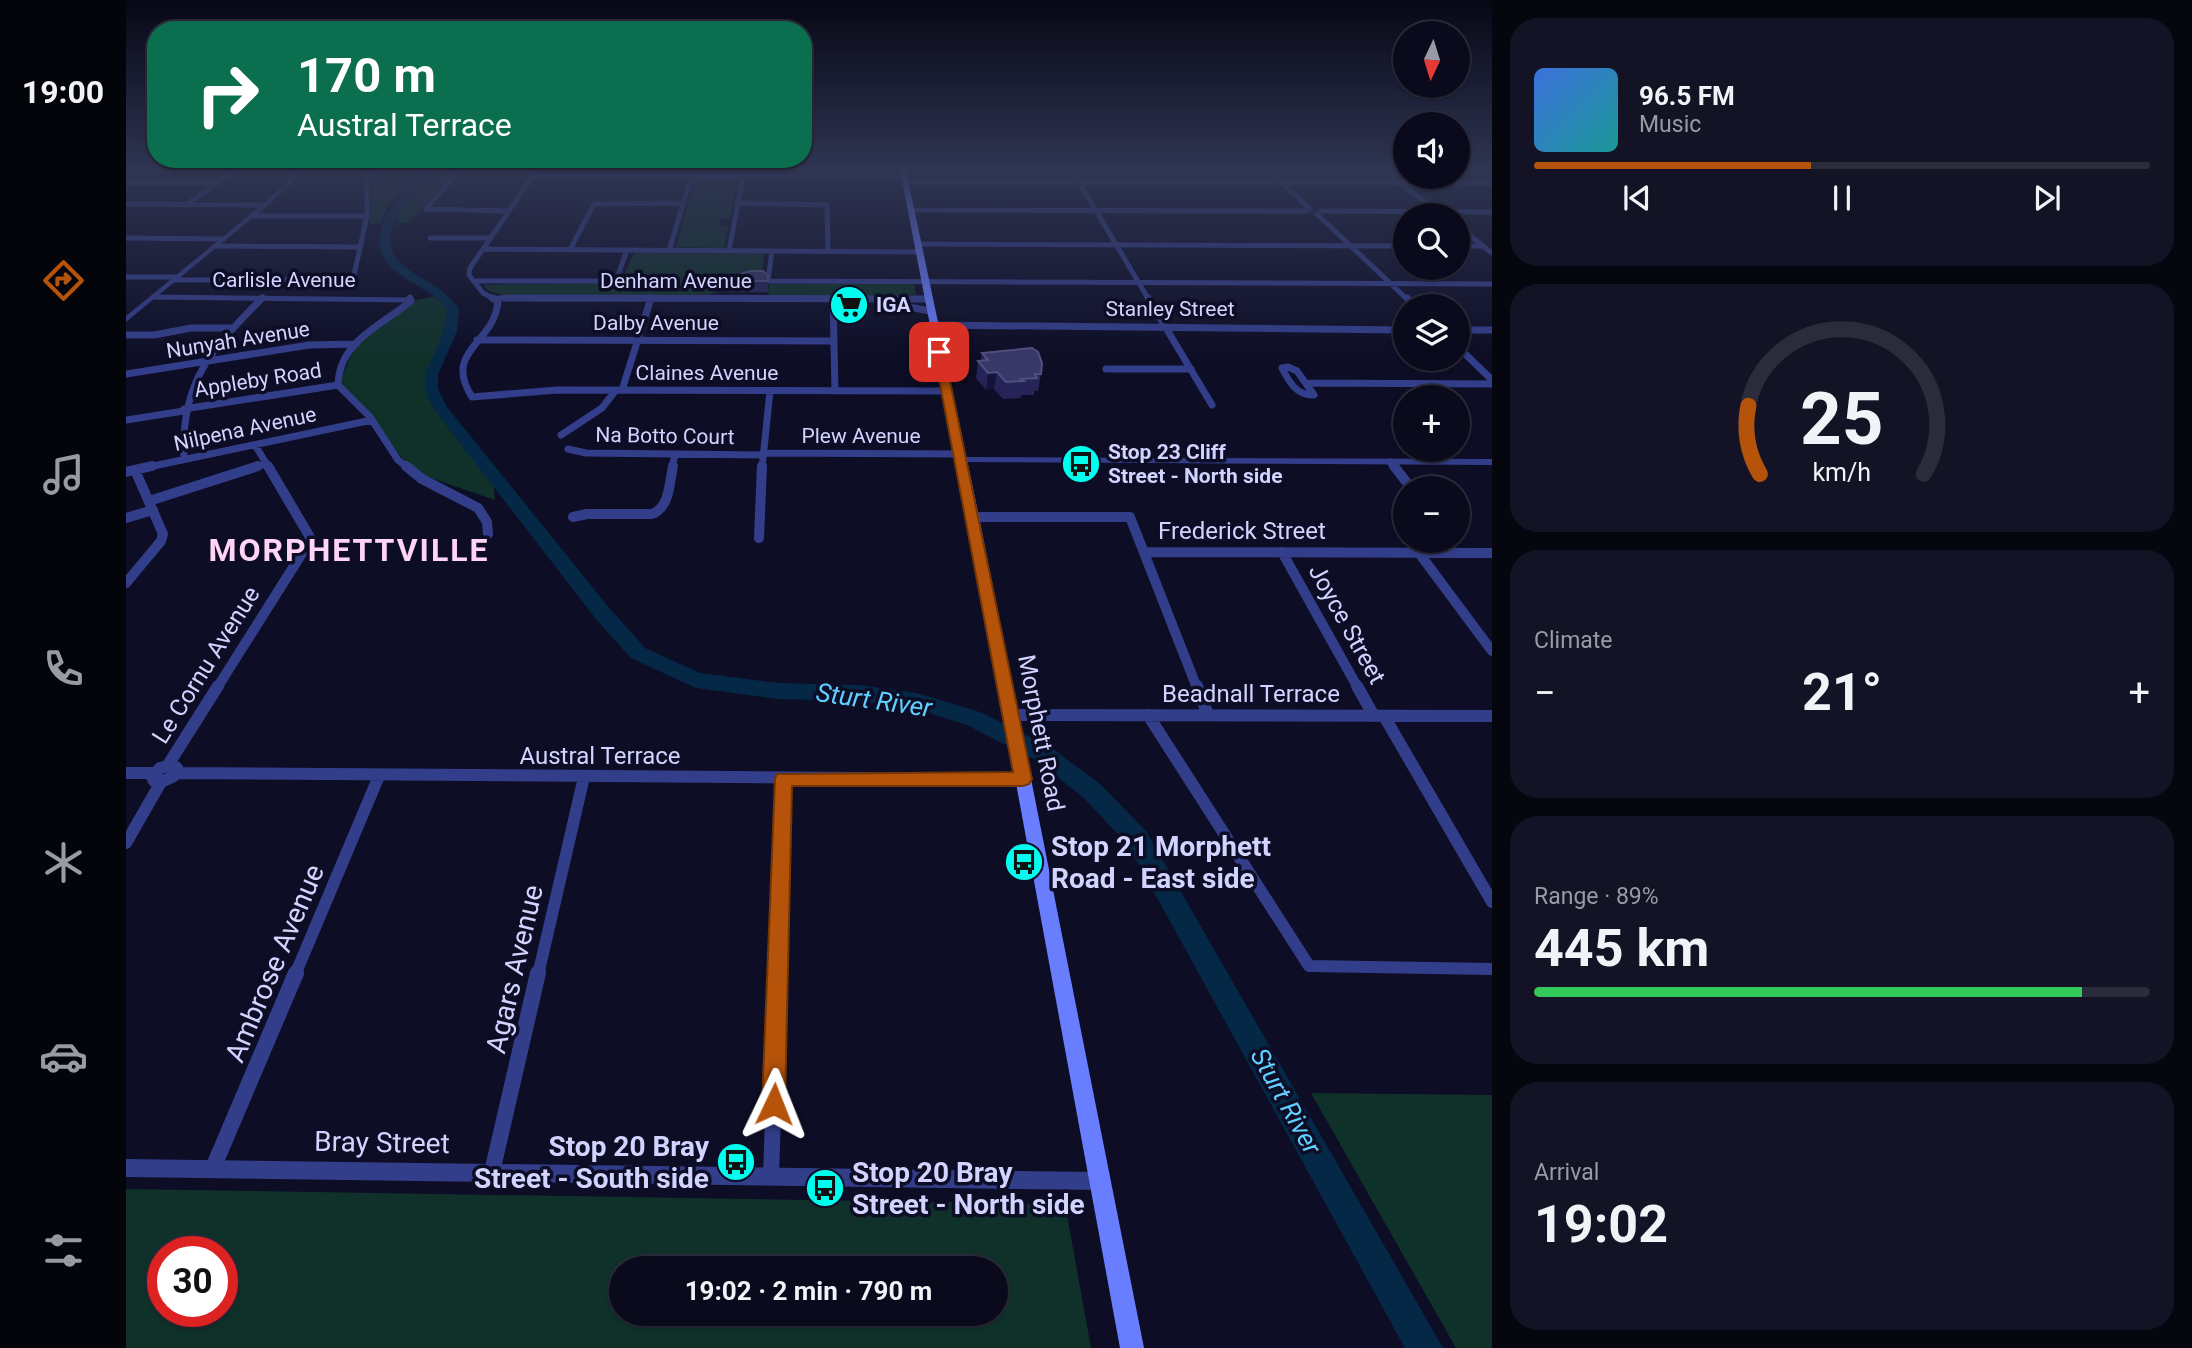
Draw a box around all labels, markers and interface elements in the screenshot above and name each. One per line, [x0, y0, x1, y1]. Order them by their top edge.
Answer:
north arrow [1393, 21, 1470, 98]
map controls [1393, 21, 1470, 553]
text: 170 m [297, 47, 436, 104]
icon: right [182, 49, 273, 140]
text: 19:00 [22, 73, 104, 111]
text: 96.5 FM [1639, 81, 1735, 111]
text: Austral Terrace [297, 106, 512, 144]
text: Music [1639, 111, 1701, 138]
button: sound [1393, 112, 1470, 189]
icon: previous [1618, 179, 1656, 217]
icon: pause [1823, 179, 1861, 217]
icon: next [2028, 179, 2066, 217]
button: search [1393, 203, 1470, 280]
icon: directions [39, 256, 88, 305]
street label: Carlisle Avenue [212, 268, 356, 292]
street label: Denham Avenue [600, 269, 752, 293]
supermarket icon: IGA [828, 284, 870, 326]
place label: IGA [876, 293, 911, 317]
button: layers [1393, 294, 1470, 371]
street label: Stanley Street [1105, 297, 1235, 321]
street label: Dalby Avenue [593, 311, 719, 335]
street label: Nunyah Avenue [165, 317, 311, 363]
pin [909, 322, 969, 382]
icon: arrive [920, 333, 958, 371]
street label: Appleby Road [193, 358, 323, 402]
street label: Claines Avenue [636, 361, 778, 385]
text: 25 [1800, 376, 1884, 462]
button: + [1393, 385, 1470, 462]
street label: Nilpena Avenue [172, 402, 318, 456]
street label: Na Botto Court [595, 423, 735, 449]
street label: Plew Avenue [801, 424, 921, 448]
place label: Stop 23 Cliff Street - North side [1108, 440, 1283, 488]
bus stop icon: Stop 23 Cliff Street - North side [1060, 443, 1102, 485]
icon: music [39, 450, 88, 499]
text: km/h [1813, 458, 1871, 487]
button: − [1393, 476, 1470, 553]
street label: Frederick Street [1158, 517, 1326, 545]
district label: MORPHETTVILLE [208, 531, 490, 569]
street label: Joyce Street [1303, 559, 1391, 689]
street label: Le Cornu Avenue [146, 581, 266, 749]
text: Climate [1534, 627, 1613, 654]
icon: phone [39, 644, 88, 693]
street label: Morphett Road [1012, 652, 1070, 814]
text: 21° [1802, 662, 1882, 723]
text: − [1534, 671, 1556, 715]
text: + [2128, 671, 2150, 715]
water label: Sturt River [814, 677, 935, 723]
street label: Beadnall Terrace [1162, 680, 1340, 708]
street label: Austral Terrace [519, 742, 681, 770]
place label: Stop 21 Morphett Road - East side [1051, 830, 1271, 895]
icon: climate [39, 838, 88, 887]
bus stop icon: Stop 21 Morphett Road - East side [1003, 841, 1045, 883]
street label: Ambrose Avenue [218, 859, 331, 1067]
street label: Agars Avenue [479, 882, 550, 1056]
text: Range · 89% [1534, 883, 1659, 910]
text: 445 km [1534, 918, 1709, 979]
icon: car [39, 1032, 88, 1081]
water label: Sturt River [1245, 1043, 1328, 1161]
position arrow [737, 1067, 811, 1141]
street label: Bray Street [314, 1125, 450, 1160]
place label: Stop 20 Bray Street - South side [474, 1130, 710, 1195]
bus stop icon: Stop 20 Bray Street - South side [715, 1141, 757, 1183]
place label: Stop 20 Bray Street - North side [852, 1156, 1085, 1221]
text: Arrival [1534, 1159, 1599, 1186]
bus stop icon: Stop 20 Bray Street - North side [804, 1167, 846, 1209]
text: 19:02 [1534, 1194, 1668, 1255]
icon: filters [39, 1226, 88, 1275]
speed limit sign: 30 [147, 1236, 238, 1327]
text: 19:02 · 2 min · 790 m [685, 1276, 932, 1306]

